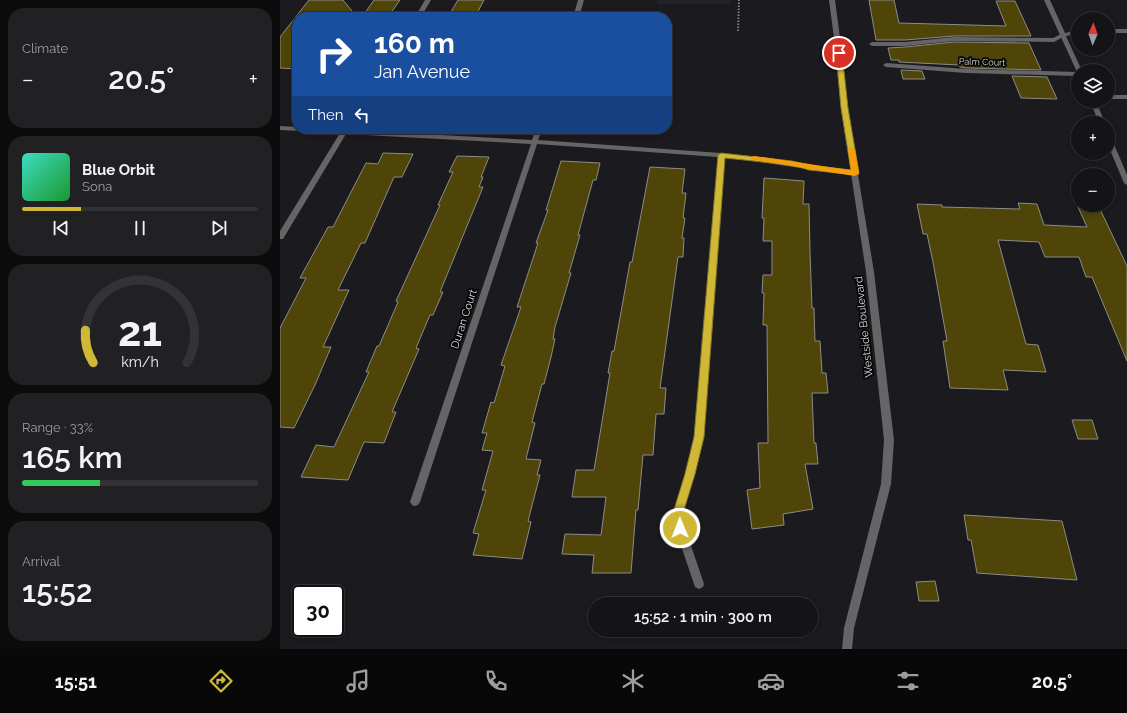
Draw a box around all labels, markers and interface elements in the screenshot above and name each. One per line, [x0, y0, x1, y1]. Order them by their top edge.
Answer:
north arrow [1071, 12, 1115, 56]
map controls [1071, 12, 1115, 212]
text: 160 m [374, 27, 455, 60]
icon: right [308, 28, 360, 80]
pin [822, 36, 856, 70]
text: Climate [22, 41, 68, 56]
icon: arrive [828, 42, 850, 64]
street label: Palm Court [959, 56, 1005, 68]
text: 20.5° [108, 61, 174, 96]
text: Jan Avenue [374, 61, 470, 82]
button: layers [1071, 64, 1115, 108]
text: − [22, 66, 34, 92]
text: + [249, 66, 258, 92]
icon: left [351, 104, 373, 126]
text: Then [308, 106, 343, 124]
button: + [1071, 116, 1115, 160]
text: Blue Orbit [82, 161, 155, 179]
button: − [1071, 168, 1115, 212]
text: Sona [82, 179, 112, 194]
icon: previous [50, 217, 72, 239]
icon: pause [129, 217, 151, 239]
icon: next [208, 217, 230, 239]
street label: Westside Boulevard [852, 275, 876, 378]
street label: Duran Court [448, 287, 480, 350]
text: 21 [118, 306, 162, 355]
text: km/h [121, 353, 159, 369]
text: Range · 33% [22, 420, 93, 435]
text: 165 km [22, 440, 123, 475]
position arrow [659, 507, 701, 549]
text: Arrival [22, 554, 60, 569]
text: 15:52 [22, 574, 92, 609]
speed limit sign: 30 [292, 585, 344, 637]
text: 15:52 · 1 min · 300 m [634, 608, 772, 626]
icon: directions [207, 667, 235, 695]
icon: music [344, 667, 372, 695]
icon: phone [482, 667, 510, 695]
icon: climate [619, 667, 647, 695]
icon: car [757, 667, 785, 695]
icon: filters [894, 667, 922, 695]
text: 15:51 [55, 671, 97, 692]
text: 20.5° [1032, 671, 1072, 692]

